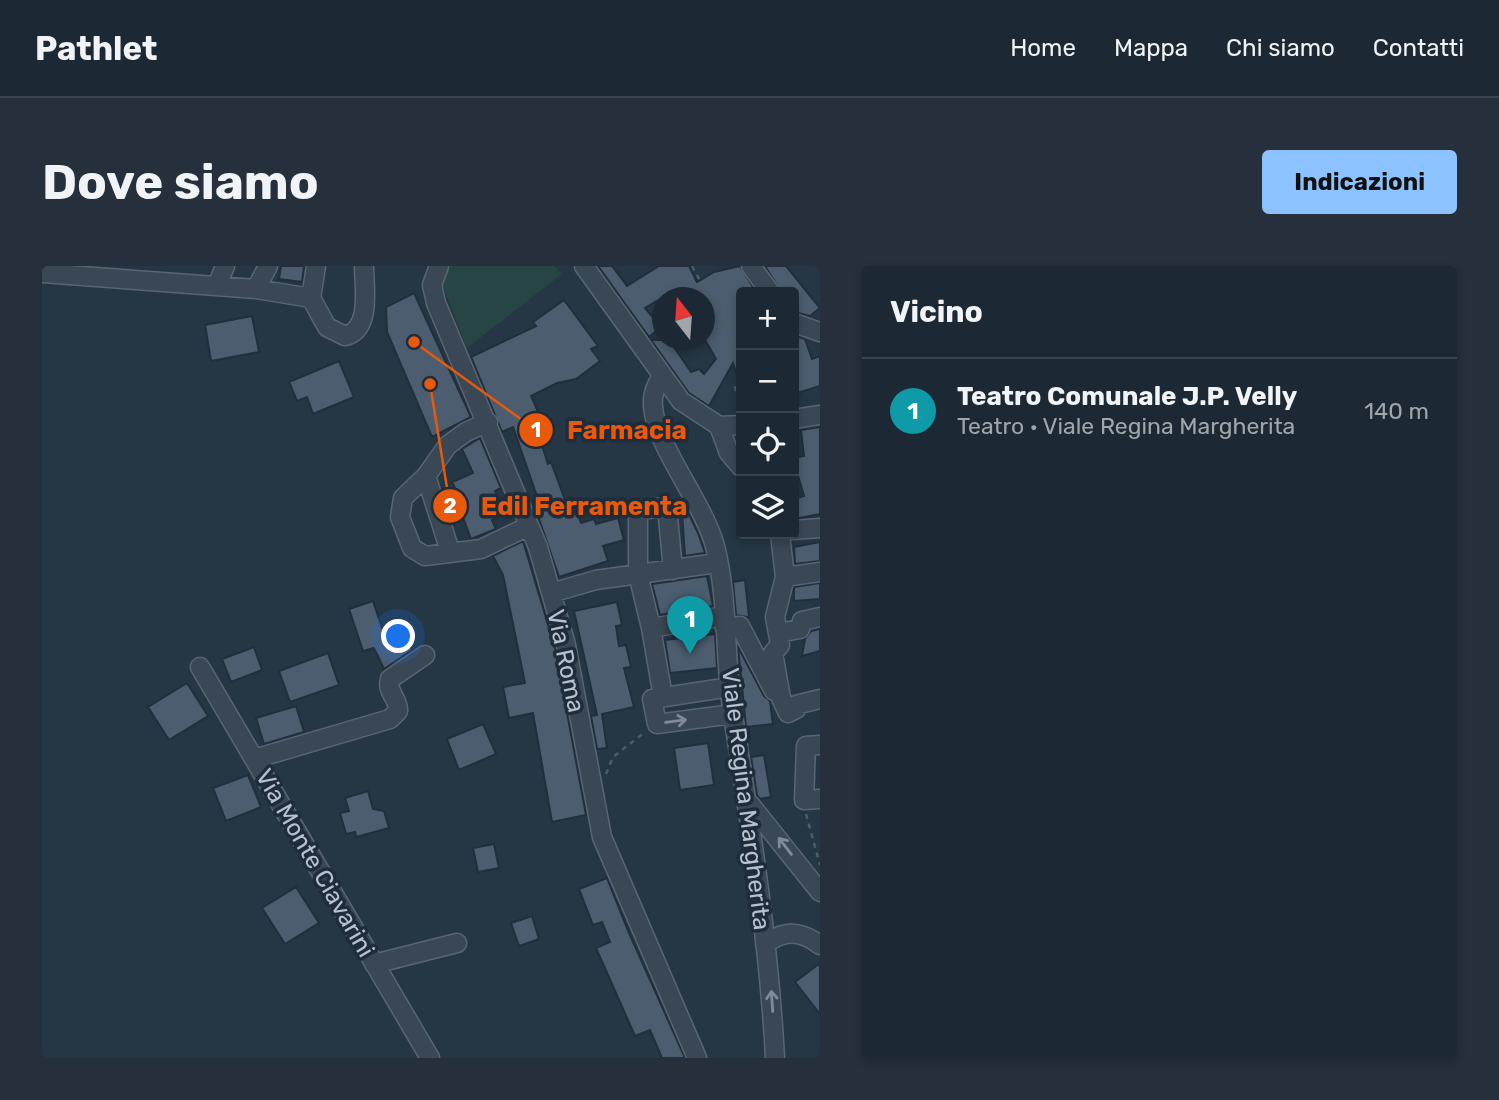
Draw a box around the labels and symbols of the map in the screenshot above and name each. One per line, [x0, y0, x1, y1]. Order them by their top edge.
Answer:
north arrow [652, 287, 715, 350]
callout: Farmacia [518, 406, 701, 453]
text: Farmacia [567, 415, 687, 446]
text: 1 [531, 417, 541, 442]
callout: Edil Ferramenta [432, 482, 702, 529]
text: Edil Ferramenta [481, 491, 687, 522]
text: 2 [443, 493, 457, 518]
pin: 1 [667, 596, 713, 654]
street label: Via Roma [541, 607, 591, 715]
your location [381, 619, 415, 653]
street label: Viale Regina Margherita [716, 666, 776, 932]
one-way arrow [664, 715, 687, 728]
street label: Via Monte Ciavarini [250, 764, 380, 962]
one-way arrow [778, 838, 793, 856]
one-way arrow [765, 990, 778, 1013]

